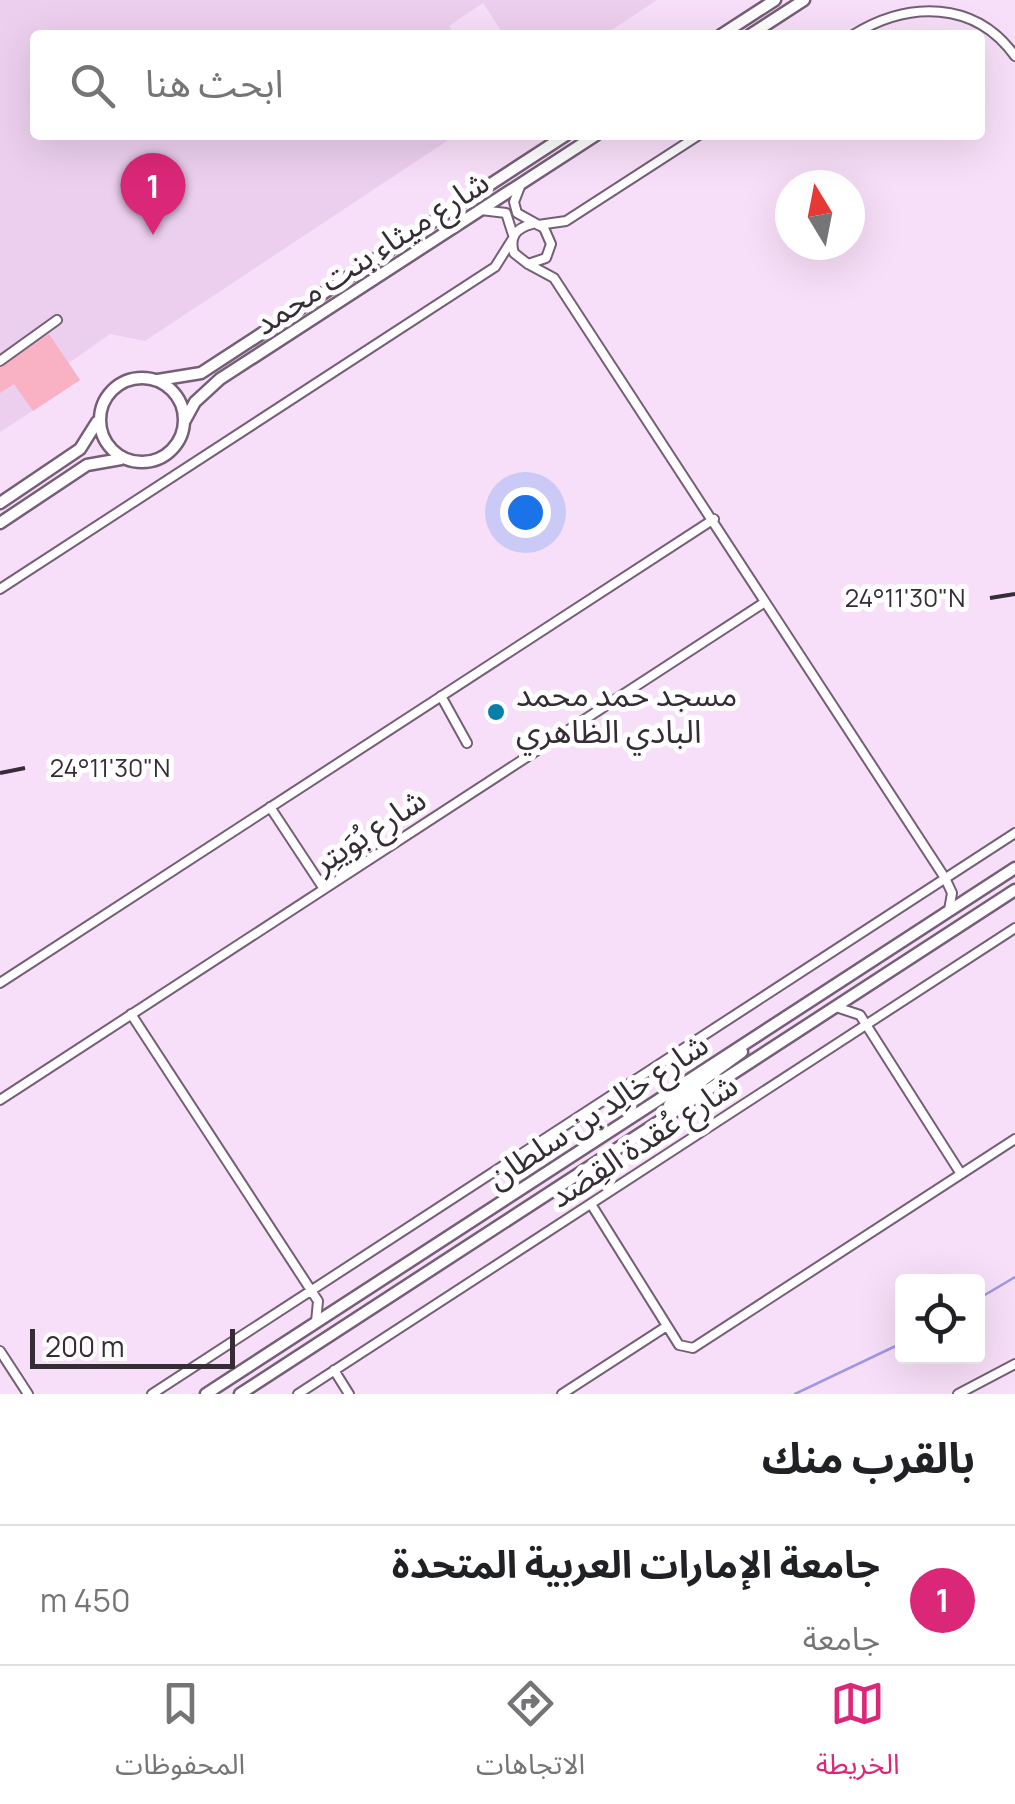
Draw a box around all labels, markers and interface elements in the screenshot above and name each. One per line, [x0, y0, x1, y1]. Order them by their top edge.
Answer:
search box [30, 30, 985, 140]
text: ابحث هنا [145, 56, 284, 108]
icon: search [65, 58, 120, 113]
pin: 1 [120, 152, 186, 235]
street label: شارع ميثاء بنت محمد [245, 159, 499, 347]
north arrow [775, 170, 865, 260]
your location [500, 487, 551, 538]
text: 24°11'30"N [845, 580, 965, 615]
place label: مسجد حمد محمد البادي الظاهري [516, 672, 737, 756]
marker: مسجد حمد محمد البادي الظاهري [485, 701, 507, 723]
text: 24°11'30"N [50, 750, 170, 785]
street label: شارع بُوَيتِر [303, 777, 436, 886]
street label: شارع خالِد بن سلطان [478, 1022, 718, 1201]
street label: شارع عُقدة القِصَد [540, 1063, 747, 1220]
map controls [895, 1274, 985, 1364]
button: locate [895, 1274, 985, 1364]
scale bar [30, 1324, 235, 1368]
text: 200 m [45, 1327, 124, 1365]
text: بالقرب منك [762, 1428, 975, 1486]
text: جامعة الإمارات العربية المتحدة [392, 1537, 880, 1589]
text: 450 m [40, 1578, 130, 1622]
text: 1 [935, 1578, 950, 1622]
text: جامعة [803, 1616, 880, 1660]
tab: المحفوظات [115, 1676, 245, 1795]
tab: الاتجاهات [476, 1676, 585, 1795]
tab: الخريطة [816, 1676, 900, 1795]

